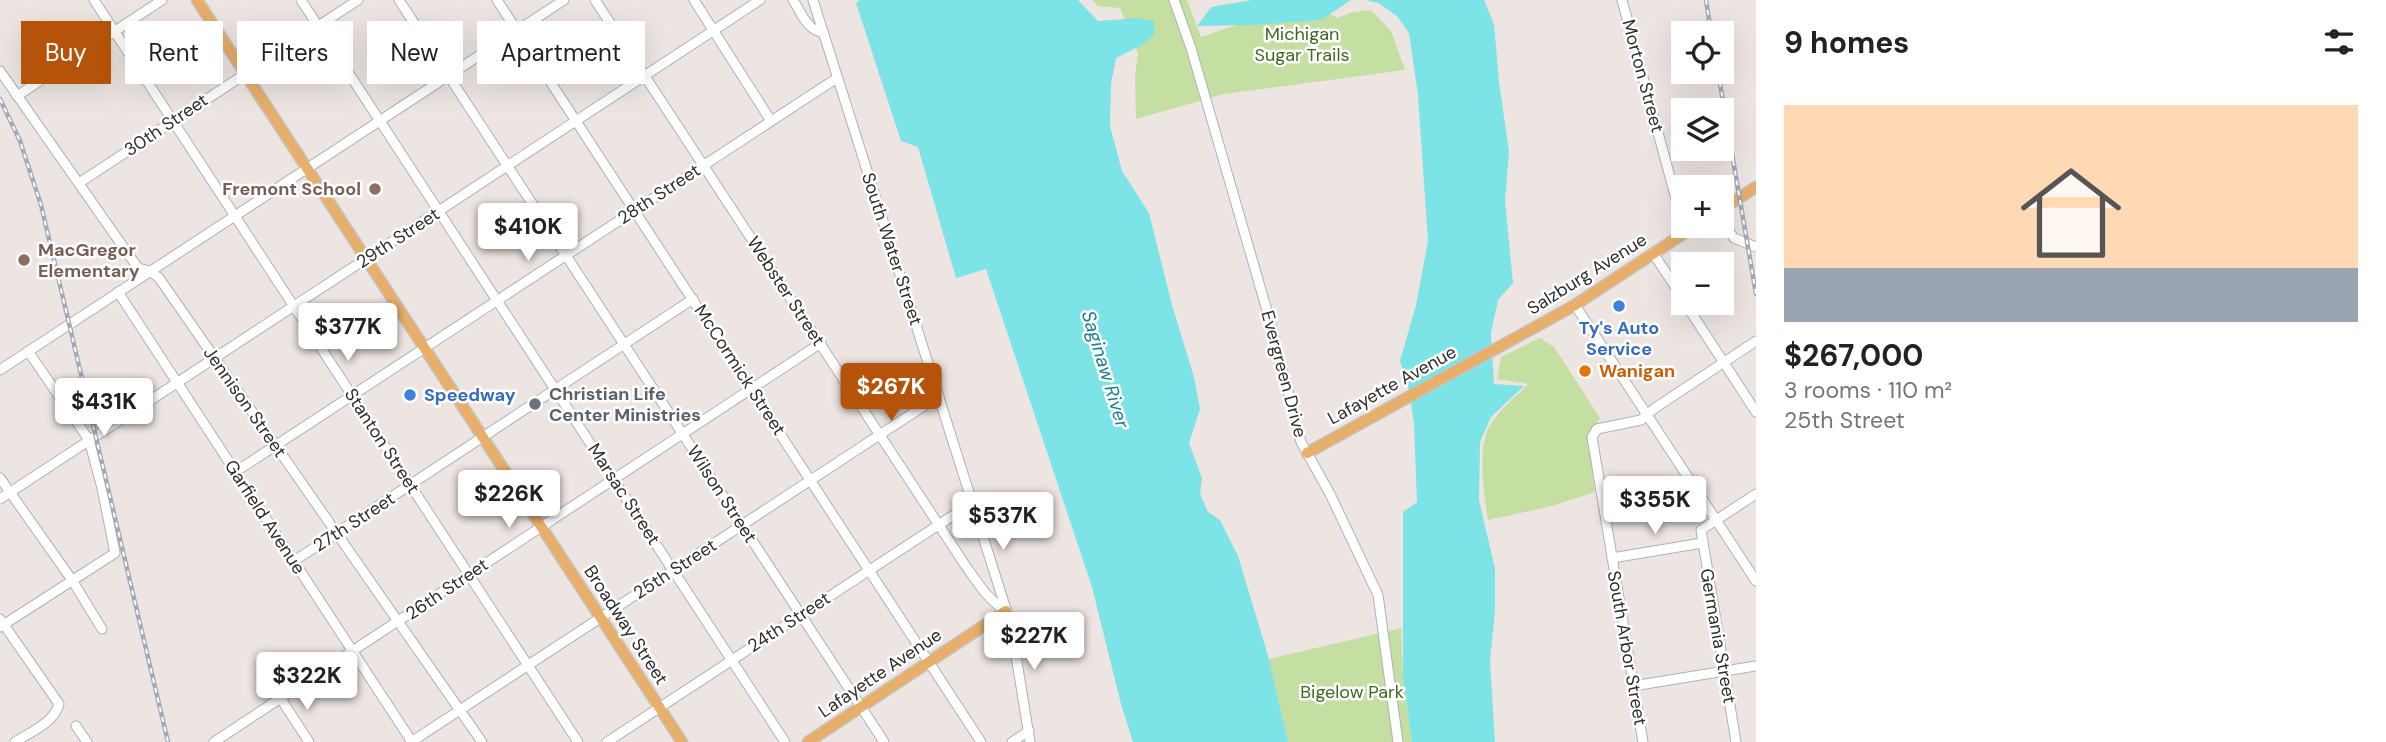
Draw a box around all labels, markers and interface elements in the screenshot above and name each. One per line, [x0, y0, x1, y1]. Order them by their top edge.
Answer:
street label: Morton Street [1616, 17, 1670, 135]
chip: Buy [21, 21, 111, 84]
chip: Rent [125, 21, 223, 84]
chip: Filters [237, 21, 353, 84]
chip: New [367, 21, 463, 84]
chip: Apartment [477, 21, 645, 84]
map controls [1671, 21, 1734, 315]
button: locate [1671, 21, 1734, 84]
park label: Michigan Sugar Trails [1255, 22, 1349, 67]
text: 9 homes [1784, 23, 1909, 62]
icon: filters [2320, 23, 2358, 61]
street label: 30th Street [119, 88, 213, 162]
button: layers [1671, 98, 1734, 161]
icon: home [2008, 150, 2134, 276]
street label: 28th Street [613, 158, 705, 230]
street label: South Water Street [856, 170, 928, 328]
button: + [1671, 175, 1734, 238]
place label: Fremont School [222, 177, 361, 201]
marker: Fremont School [367, 181, 383, 197]
street label: 29th Street [352, 202, 444, 274]
pin: $410K [479, 204, 577, 263]
text: $410K [494, 211, 562, 241]
street label: Salzburg Avenue [1523, 228, 1651, 320]
street label: Webster Street [742, 232, 830, 350]
place label: MacGregor Elementary [38, 238, 140, 283]
marker: MacGregor Elementary [16, 252, 32, 268]
button: − [1671, 252, 1734, 315]
marker: Ty's Auto Service [1611, 298, 1627, 314]
street label: McCormick Street [689, 300, 791, 440]
pin: $377K [299, 304, 397, 363]
water label: Saginaw River [1076, 307, 1136, 432]
street label: Evergreen Drive [1256, 308, 1312, 440]
text: $377K [314, 311, 382, 341]
place label: Ty's Auto Service [1579, 316, 1659, 361]
text: $267,000 [1784, 336, 1923, 375]
street label: Lafayette Avenue [1323, 340, 1461, 430]
street label: Jennison Street [198, 342, 292, 462]
place label: Wanigan [1599, 359, 1675, 383]
marker: Wanigan [1577, 363, 1593, 379]
pin: $267K [842, 364, 940, 423]
text: $267K [857, 371, 925, 401]
text: 3 rooms · 110 m² [1784, 375, 1952, 405]
pin: $431K [55, 378, 153, 438]
place label: Christian Life Center Ministries [549, 382, 701, 427]
place label: Speedway [424, 383, 516, 407]
street label: Stanton Street [339, 384, 425, 498]
text: $431K [71, 386, 137, 416]
marker: Speedway [402, 387, 418, 403]
marker: Christian Life Center Ministries [527, 396, 543, 412]
text: 25th Street [1784, 405, 1905, 435]
street label: Marsac Street [582, 439, 666, 549]
street label: Wilson Street [682, 441, 762, 547]
street label: Garfield Avenue [219, 455, 311, 579]
pin: $226K [460, 470, 558, 530]
pin: $355K [1606, 476, 1704, 536]
text: $226K [474, 478, 544, 508]
text: $355K [1619, 484, 1691, 514]
street label: 27th Street [309, 487, 399, 557]
pin: $537K [954, 492, 1052, 552]
text: $537K [968, 500, 1038, 530]
street label: 25th Street [629, 533, 721, 605]
street label: 26th Street [401, 553, 493, 625]
street label: Broadway Street [578, 561, 674, 689]
street label: Germania Street [1694, 567, 1742, 705]
street label: South Arbor Street [1602, 569, 1652, 727]
street label: 24th Street [743, 586, 835, 658]
pin: $227K [985, 612, 1083, 672]
text: $227K [1000, 620, 1068, 650]
street label: Lafayette Avenue [814, 623, 946, 723]
pin: $322K [258, 652, 356, 712]
text: $322K [272, 660, 342, 690]
park label: Bigelow Park [1300, 680, 1404, 704]

